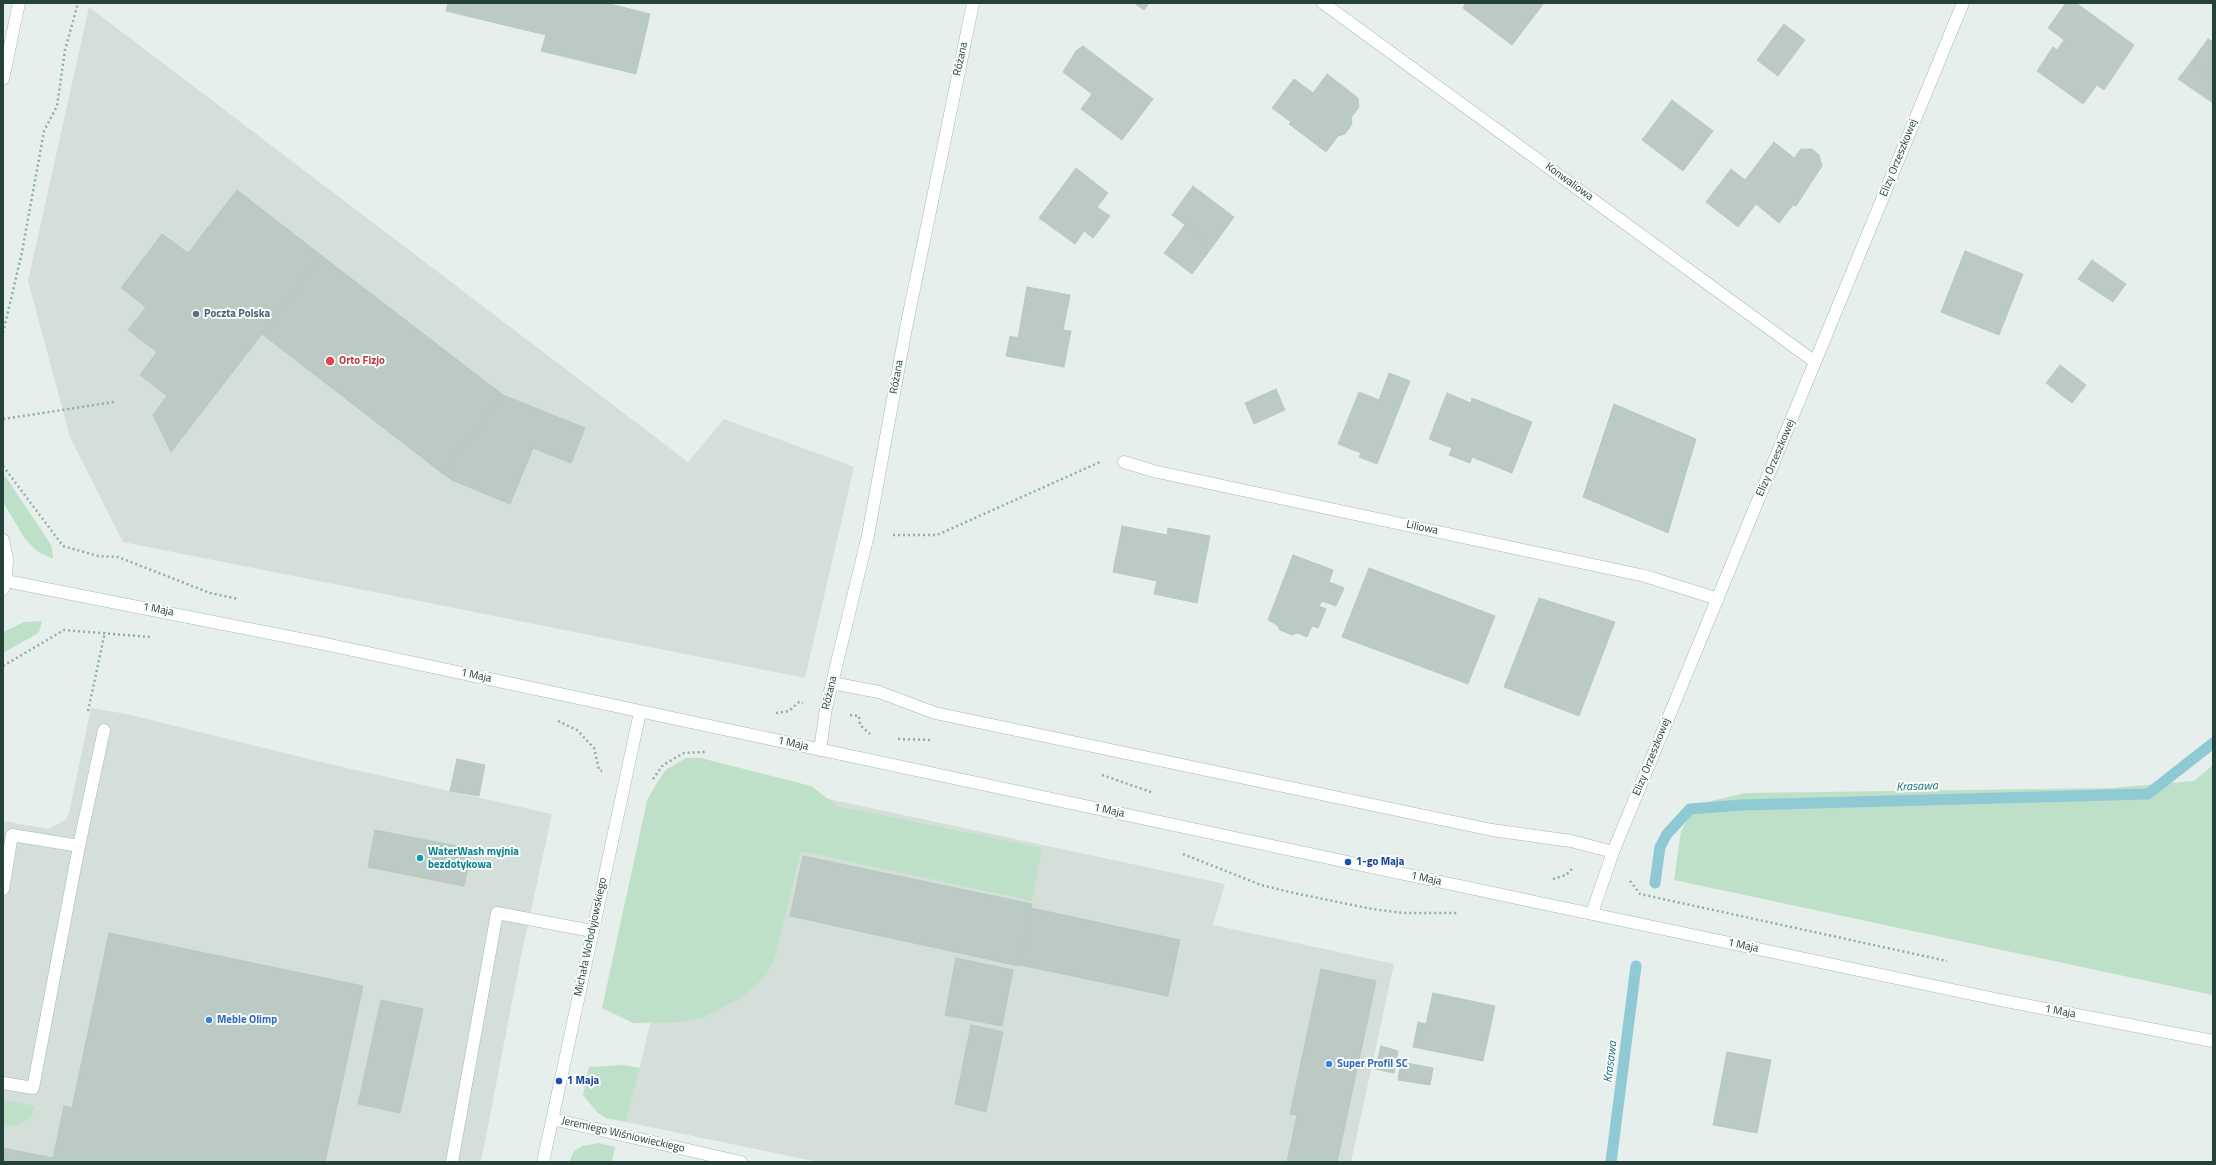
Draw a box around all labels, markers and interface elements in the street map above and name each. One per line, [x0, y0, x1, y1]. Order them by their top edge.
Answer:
street label: Różana [951, 41, 971, 77]
street label: Elizy Orzeszkowej [1877, 117, 1921, 199]
street label: Konwaliowa [1542, 160, 1596, 204]
place label: Poczta Polska [204, 307, 270, 321]
marker: Poczta Polska [191, 309, 201, 319]
place label: Orto Fizjo [339, 354, 385, 368]
marker: Orto Fizjo [324, 355, 336, 367]
street label: Różana [888, 359, 906, 395]
street label: Elizy Orzeszkowej [1754, 417, 1798, 499]
street label: Liliowa [1405, 518, 1439, 538]
street label: 1 Maja [141, 601, 175, 619]
street label: 1 Maja [459, 666, 493, 686]
street label: Różana [820, 675, 840, 711]
street label: Elizy Orzeszkowej [1630, 716, 1674, 798]
street label: 1 Maja [776, 734, 810, 754]
water label: Krasawa [1896, 779, 1938, 795]
street label: 1 Maja [1092, 801, 1126, 821]
place label: WaterWash myjnia bezdotykowa [428, 845, 519, 871]
marker: WaterWash myjnia bezdotykowa [415, 853, 425, 863]
place label: 1-go Maja [1356, 855, 1404, 869]
marker: 1-go Maja [1343, 857, 1353, 867]
street label: 1 Maja [1409, 869, 1443, 889]
street label: Michała Wołodyjowskiego [572, 876, 610, 998]
street label: 1 Maja [1726, 936, 1760, 956]
street label: 1 Maja [2043, 1003, 2077, 1021]
place label: Meble Olimp [217, 1013, 277, 1027]
marker: Meble Olimp [204, 1015, 214, 1025]
water label: Krasawa [1601, 1040, 1621, 1084]
place label: Super Profil SC [1337, 1057, 1408, 1071]
marker: Super Profil SC [1324, 1059, 1334, 1069]
place label: 1 Maja [567, 1074, 599, 1088]
marker: 1 Maja [554, 1076, 564, 1086]
street label: Jeremiego Wiśniowieckiego [560, 1114, 686, 1156]

